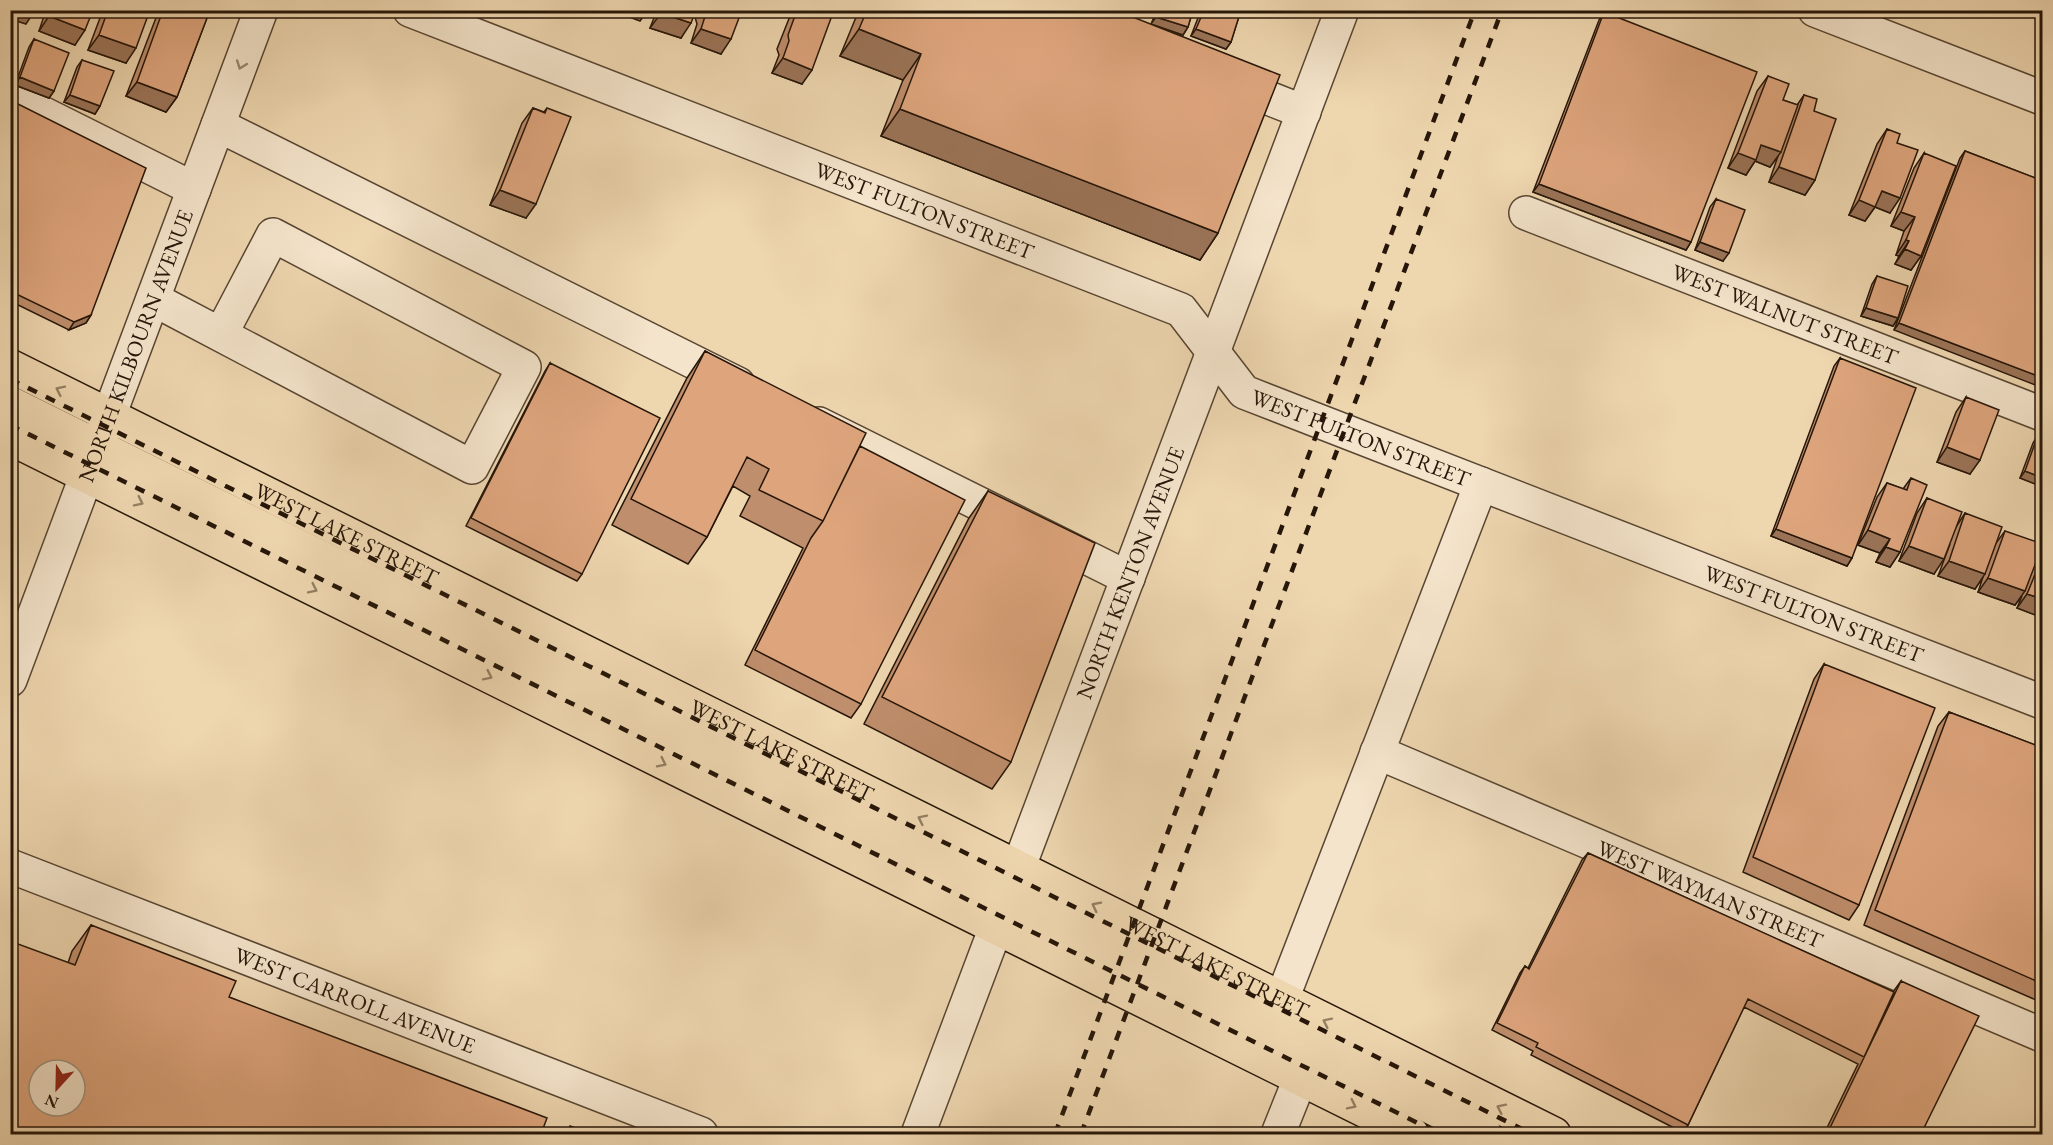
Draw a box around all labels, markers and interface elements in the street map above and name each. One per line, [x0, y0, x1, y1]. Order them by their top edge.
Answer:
one-way arrow [235, 60, 248, 70]
street label: WEST FULTON STREET [810, 155, 1038, 266]
street label: NORTH KILBOURN AVENUE [71, 205, 200, 486]
street label: WEST WALNUT STREET [1668, 257, 1902, 372]
street label: WEST FULTON STREET [1247, 382, 1475, 494]
one-way arrow [55, 386, 66, 398]
street label: NORTH KENTON AVENUE [1069, 442, 1191, 703]
street label: WEST LAKE STREET [249, 476, 444, 592]
one-way arrow [132, 495, 143, 506]
street label: WEST FULTON STREET [1700, 558, 1928, 670]
one-way arrow [307, 582, 318, 593]
one-way arrow [481, 669, 492, 680]
street label: WEST LAKE STREET [685, 692, 879, 808]
one-way arrow [656, 756, 667, 767]
one-way arrow [917, 815, 928, 826]
street label: WEST WAYMAN STREET [1593, 833, 1827, 955]
one-way arrow [1092, 902, 1103, 913]
street label: WEST LAKE STREET [1120, 909, 1314, 1025]
street label: WEST CARROLL AVENUE [230, 940, 480, 1060]
one-way arrow [1322, 1017, 1333, 1029]
north arrow [27, 1058, 87, 1118]
text: N [42, 1089, 62, 1114]
one-way arrow [1346, 1097, 1357, 1109]
one-way arrow [1497, 1104, 1508, 1116]

